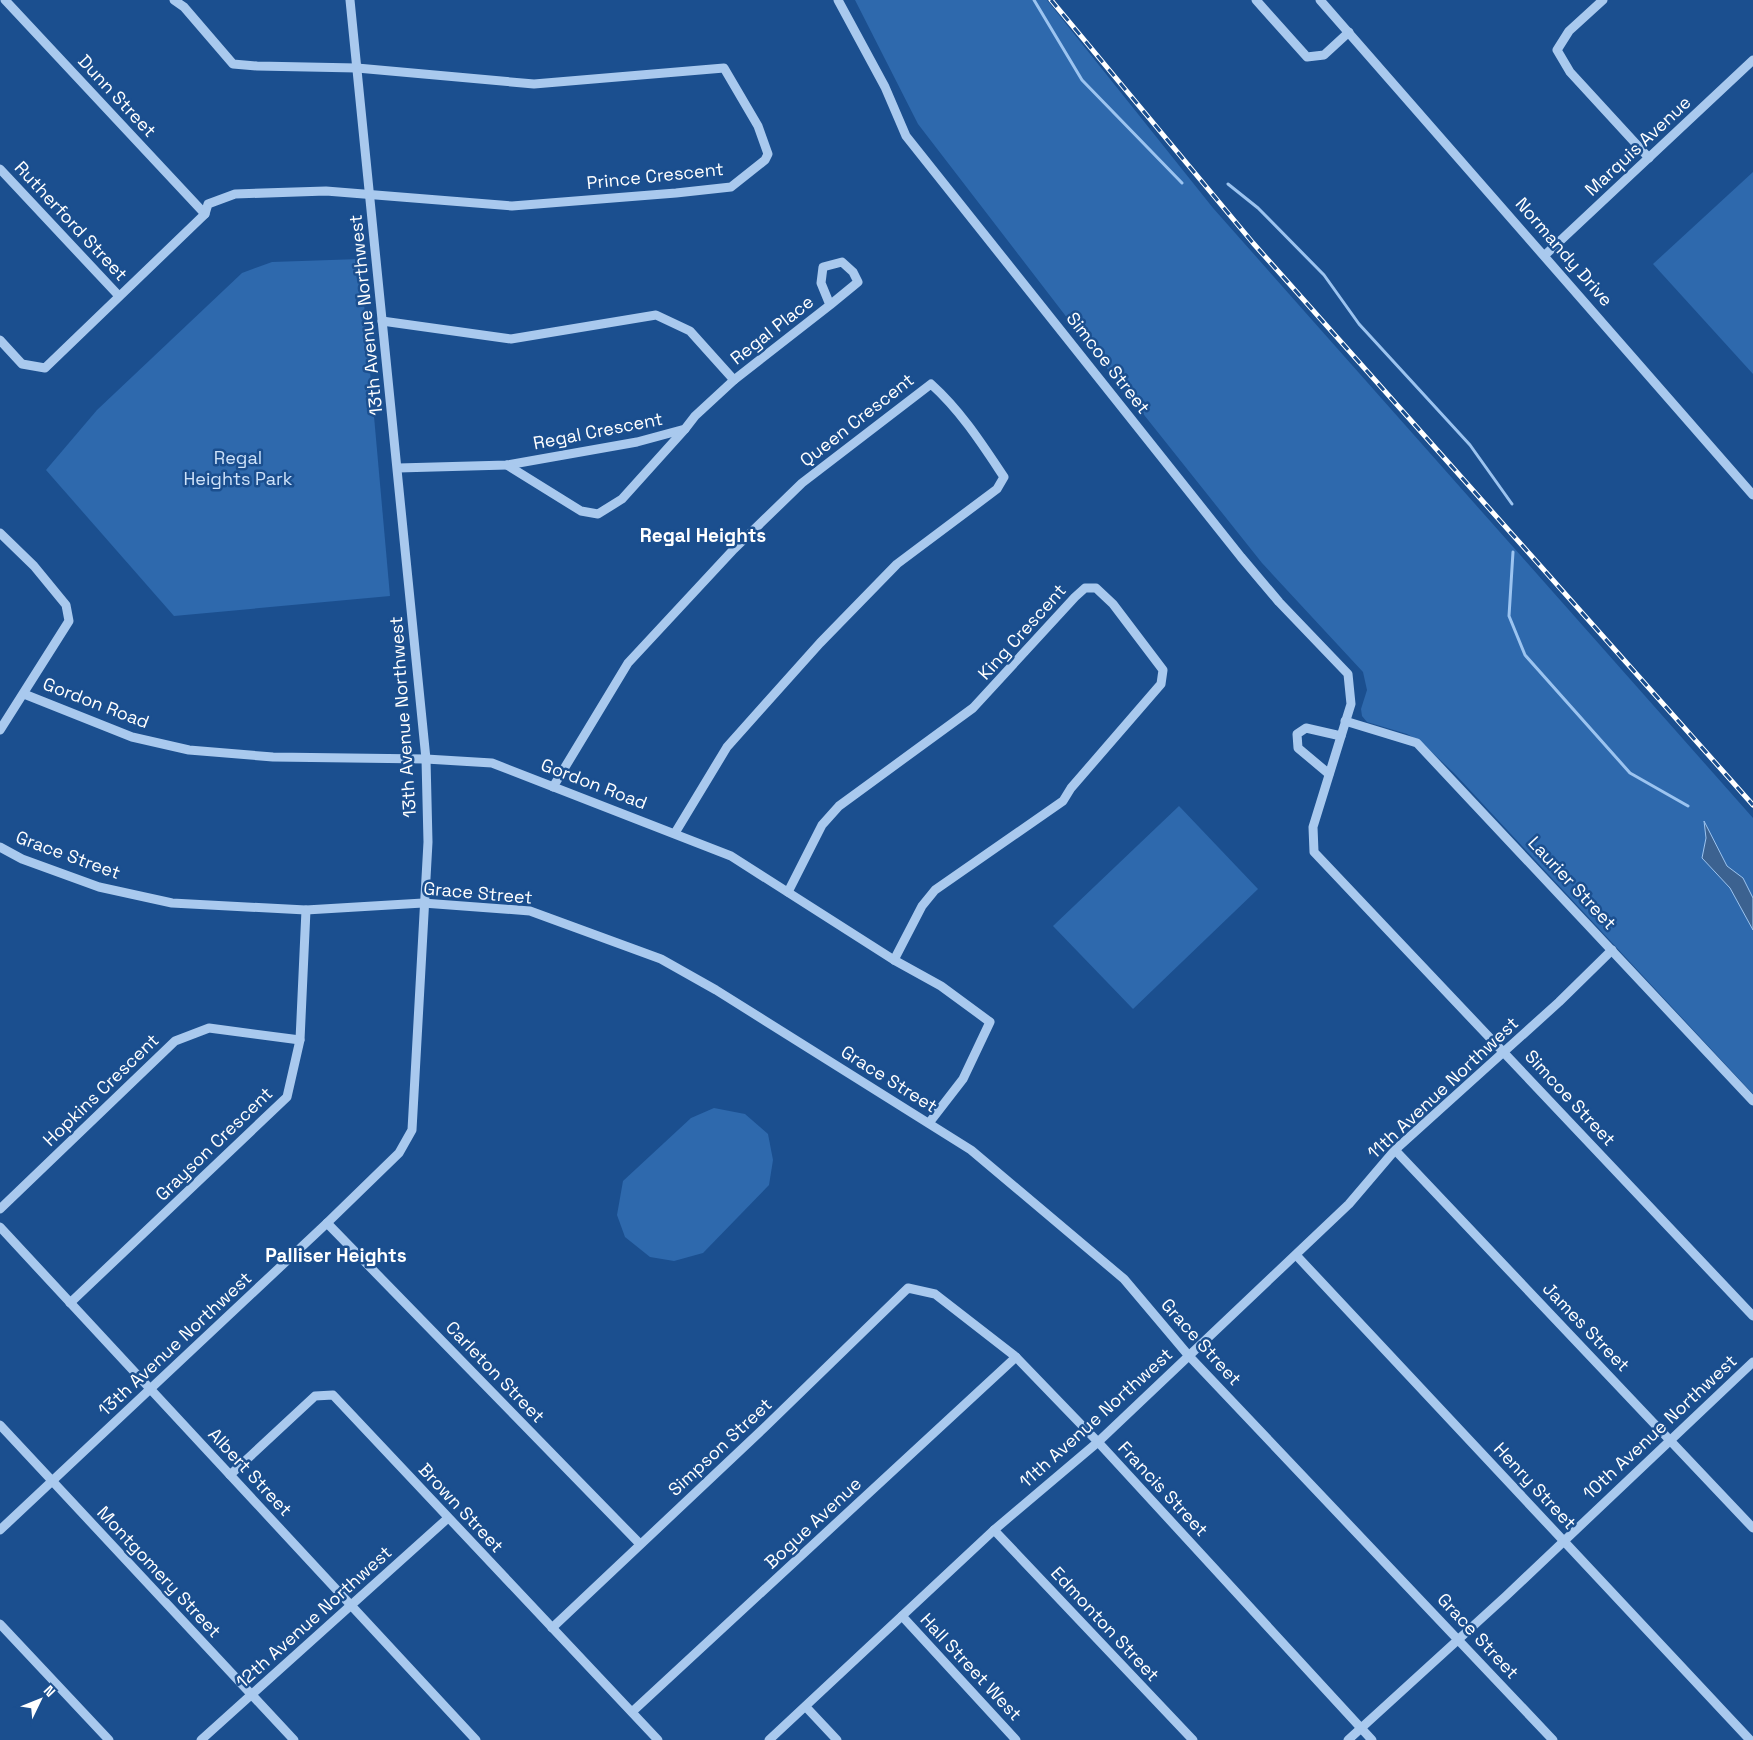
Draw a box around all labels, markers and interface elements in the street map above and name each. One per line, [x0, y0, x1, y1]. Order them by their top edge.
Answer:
street label: Dunn Street [73, 50, 161, 142]
street label: Marquis Avenue [1580, 91, 1696, 201]
street label: Rutherford Street [10, 156, 133, 285]
street label: Prince Crescent [585, 157, 725, 194]
street label: Normandy Drive [1511, 192, 1618, 311]
street label: 13th Avenue Northwest [344, 213, 387, 417]
street label: Regal Place [725, 290, 818, 369]
street label: Simcoe Street [1061, 307, 1155, 418]
street label: Queen Crescent [795, 368, 918, 471]
street label: Regal Crescent [531, 407, 665, 454]
park label: Regal Heights Park [183, 446, 293, 490]
district label: Regal Heights [640, 523, 766, 548]
street label: King Crescent [973, 579, 1071, 684]
street label: 13th Avenue Northwest [384, 616, 421, 819]
street label: Gordon Road [40, 672, 153, 733]
street label: Gordon Road [538, 753, 651, 814]
street label: Grace Street [13, 825, 124, 884]
street label: Laurier Street [1523, 831, 1621, 934]
street label: Grace Street [422, 876, 534, 909]
street label: 11th Avenue Northwest [1362, 1012, 1523, 1164]
street label: Hopkins Crescent [38, 1028, 163, 1151]
street label: Grace Street [837, 1040, 942, 1117]
street label: Simcoe Street [1520, 1045, 1621, 1151]
street label: Grayson Crescent [150, 1082, 277, 1206]
district label: Palliser Heights [265, 1243, 407, 1268]
street label: 13th Avenue Northwest [93, 1266, 256, 1421]
street label: James Street [1538, 1277, 1635, 1376]
street label: Grace Street [1156, 1293, 1247, 1390]
street label: Carleton Street [441, 1316, 550, 1428]
street label: 11th Avenue Northwest [1014, 1343, 1177, 1493]
street label: 10th Avenue Northwest [1578, 1349, 1742, 1504]
street label: Simpson Street [663, 1393, 776, 1501]
street label: Albert Street [204, 1423, 297, 1521]
street label: Francis Street [1113, 1436, 1213, 1541]
street label: Henry Street [1489, 1437, 1582, 1534]
street label: Brown Street [414, 1458, 509, 1557]
street label: Bogue Avenue [759, 1472, 866, 1573]
street label: Montgomery Street [92, 1501, 226, 1642]
street label: 12th Avenue Northwest [231, 1541, 396, 1693]
street label: Edmonton Street [1046, 1561, 1165, 1686]
street label: Grace Street [1433, 1588, 1524, 1684]
street label: Hall Street West [916, 1608, 1027, 1725]
north arrow [15, 1675, 65, 1725]
text: N [40, 1682, 59, 1701]

